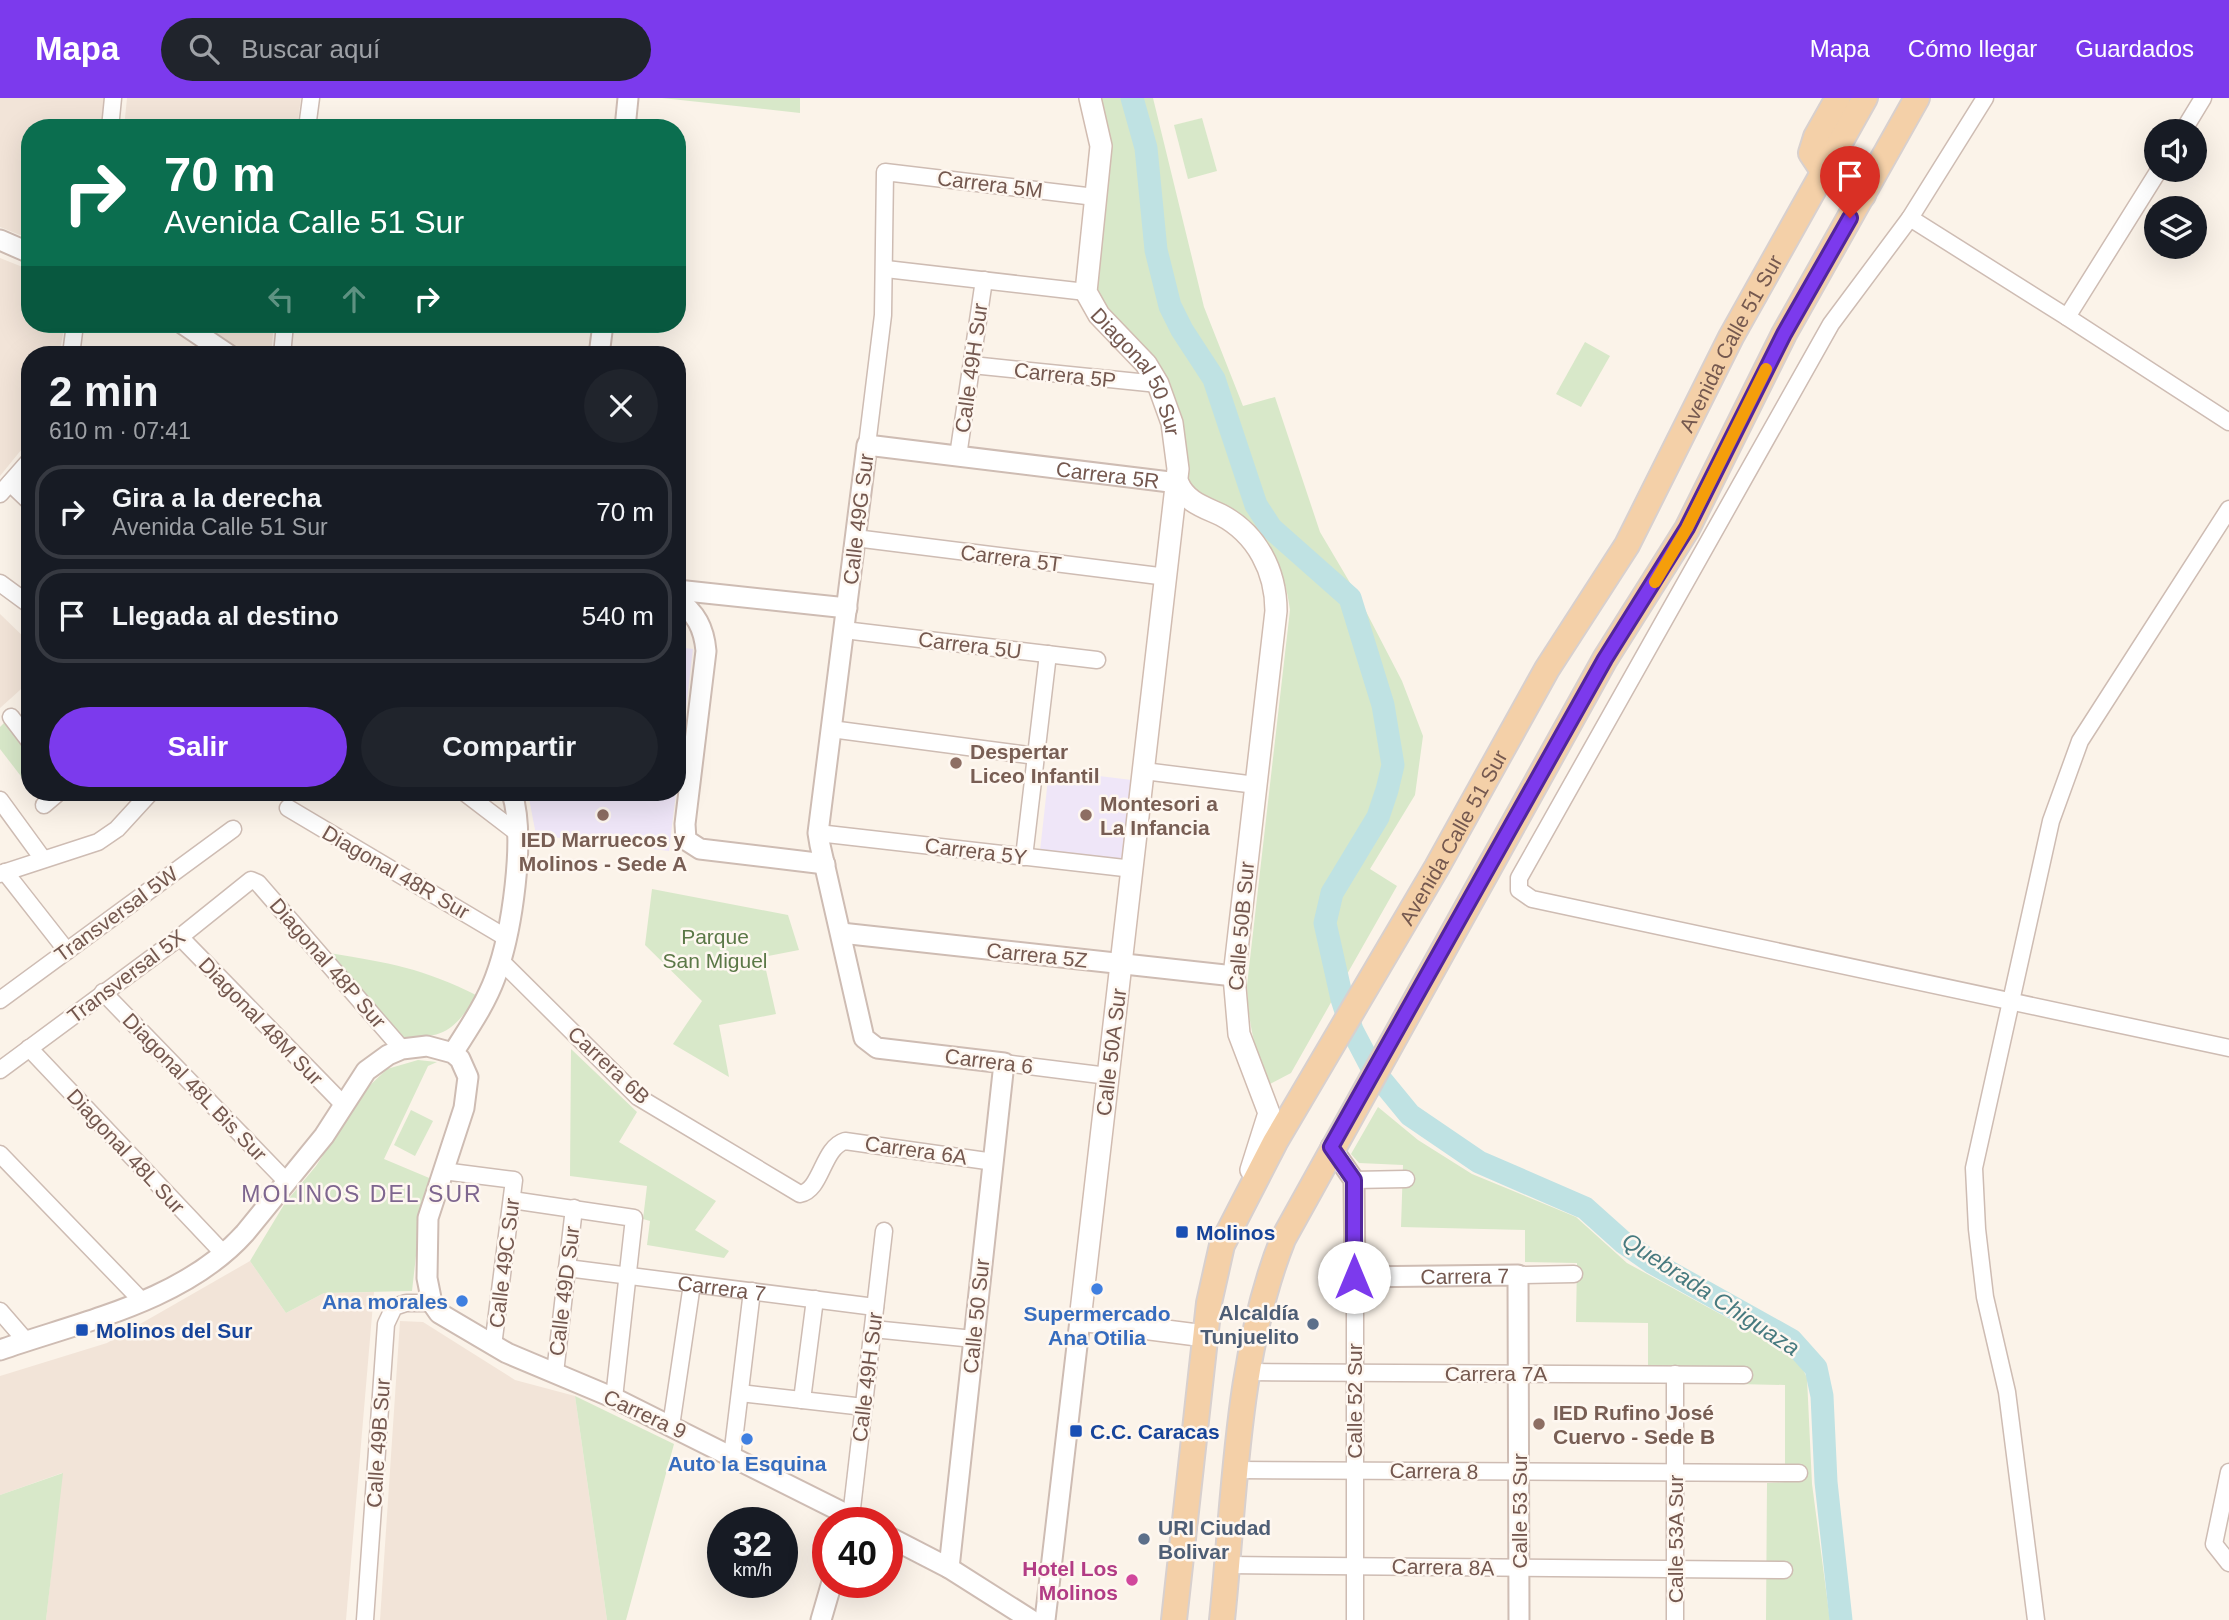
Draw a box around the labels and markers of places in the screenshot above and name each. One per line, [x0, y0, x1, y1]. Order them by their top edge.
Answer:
pin [1820, 146, 1880, 218]
place label: Despertar Liceo Infantil [970, 740, 1100, 787]
marker: Despertar Liceo Infantil [948, 755, 964, 771]
place label: Montesori a La Infancia [1100, 792, 1218, 839]
marker: IED Marruecos y Molinos - Sede A [595, 807, 611, 823]
marker: Montesori a La Infancia [1078, 807, 1094, 823]
place label: IED Marruecos y Molinos - Sede A [519, 828, 687, 875]
place label: Molinos [1196, 1221, 1275, 1244]
marker: Molinos [1174, 1224, 1190, 1240]
marker: Supermercado Ana Otilia [1089, 1281, 1105, 1297]
place label: Ana morales [322, 1290, 448, 1313]
marker: Ana morales [454, 1293, 470, 1309]
place label: Alcaldía Tunjuelito [1200, 1301, 1299, 1348]
place label: Supermercado Ana Otilia [1023, 1302, 1171, 1349]
marker: Alcaldía Tunjuelito [1305, 1316, 1321, 1332]
place label: Molinos del Sur [96, 1319, 252, 1342]
marker: Molinos del Sur [74, 1322, 90, 1338]
place label: IED Rufino José Cuervo - Sede B [1553, 1401, 1715, 1448]
marker: IED Rufino José Cuervo - Sede B [1531, 1416, 1547, 1432]
place label: C.C. Caracas [1090, 1420, 1220, 1443]
marker: C.C. Caracas [1068, 1423, 1084, 1439]
marker: Auto la Esquina [739, 1431, 755, 1447]
place label: Auto la Esquina [668, 1452, 827, 1475]
place label: URI Ciudad Bolivar [1158, 1516, 1271, 1563]
marker: URI Ciudad Bolivar [1136, 1531, 1152, 1547]
place label: Hotel Los Molinos [1022, 1557, 1118, 1604]
marker: Hotel Los Molinos [1124, 1572, 1140, 1588]

